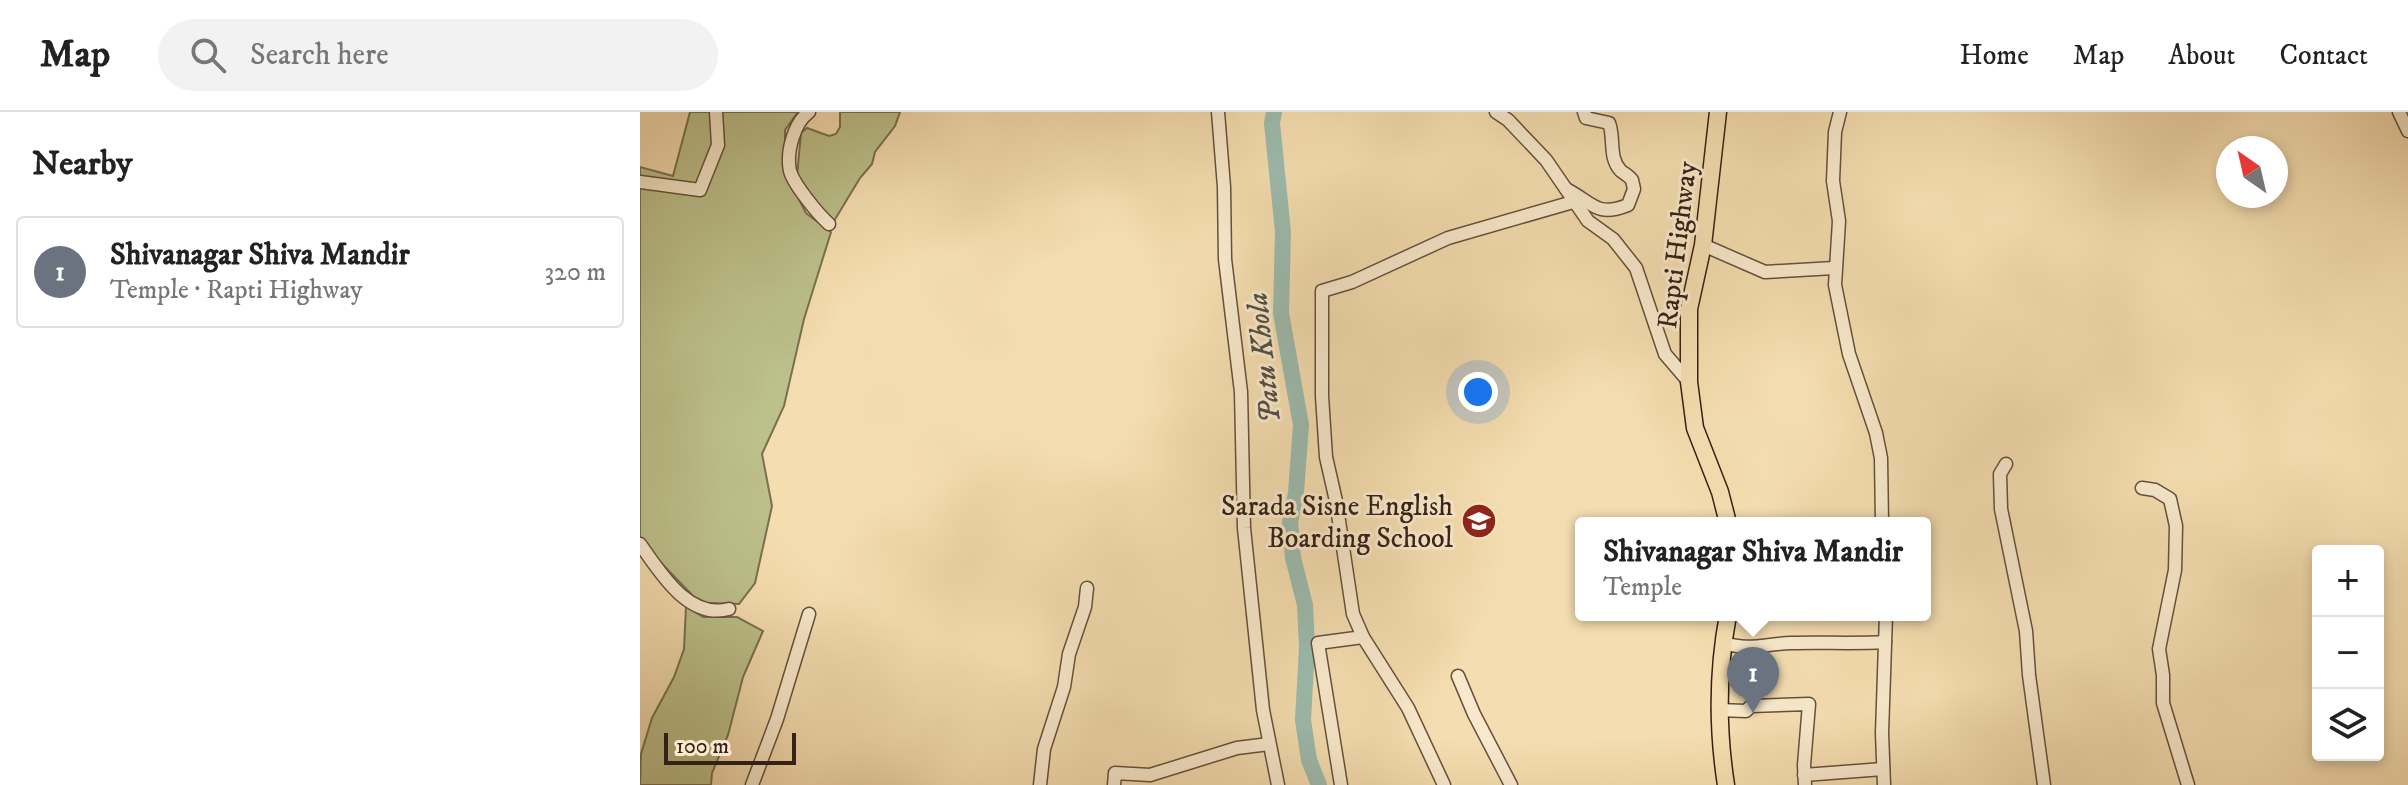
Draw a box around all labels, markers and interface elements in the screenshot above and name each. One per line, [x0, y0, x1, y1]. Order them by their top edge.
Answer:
search box [158, 19, 718, 91]
text: Map [40, 31, 110, 79]
icon: search [186, 33, 230, 77]
text: Search here [250, 37, 389, 74]
text: Home [1960, 38, 2029, 73]
text: Map [2073, 38, 2124, 73]
text: About [2168, 38, 2235, 73]
text: Contact [2279, 38, 2368, 73]
north arrow [2216, 136, 2288, 208]
text: Nearby [32, 143, 133, 185]
street label: Rapti Highway [1650, 159, 1705, 331]
text: Shivanagar Shiva Mandir [110, 237, 410, 274]
text: 1 [55, 256, 65, 289]
text: 320 m [544, 256, 606, 289]
text: Temple · Rapti Highway [110, 274, 363, 307]
water label: Patu Khola [1239, 291, 1290, 425]
your location [1458, 372, 1498, 412]
place label: Sarada Sisne English Boarding School [1221, 489, 1454, 556]
school or university icon: Sarada Sisne English Boarding School [1460, 502, 1498, 540]
popup [1575, 517, 1931, 621]
text: Shivanagar Shiva Mandir [1603, 534, 1903, 571]
map controls [2312, 545, 2384, 761]
button: + [2312, 545, 2384, 617]
text: Temple [1603, 571, 1682, 604]
button: − [2312, 617, 2384, 689]
pin: 1 [1727, 647, 1779, 713]
button: layers [2312, 689, 2384, 761]
scale bar [664, 729, 796, 765]
text: 100 m [676, 733, 729, 760]

